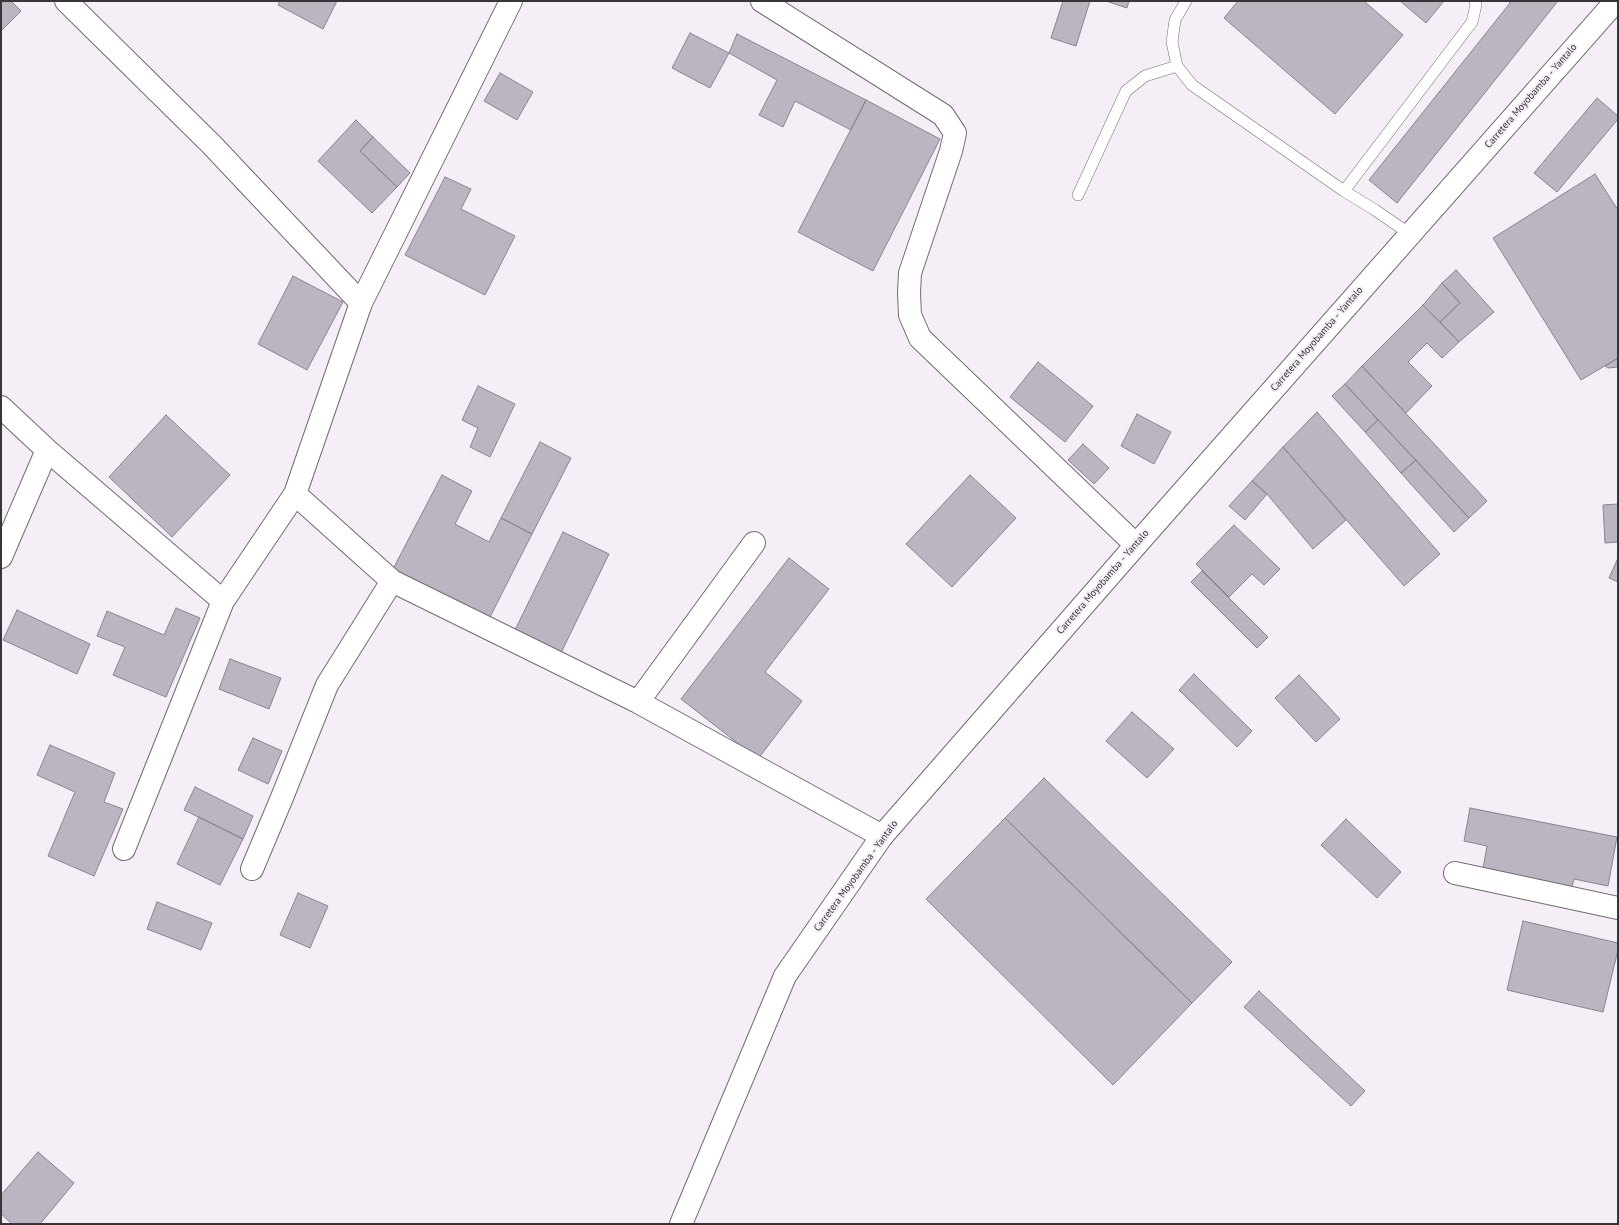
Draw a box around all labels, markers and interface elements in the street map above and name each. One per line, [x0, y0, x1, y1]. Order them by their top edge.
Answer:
street label: Carretera Moyobamba - Yantalo [1482, 41, 1580, 151]
street label: Carretera Moyobamba - Yantalo [1268, 284, 1366, 394]
street label: Carretera Moyobamba - Yantalo [1054, 527, 1152, 637]
street label: Carretera Moyobamba - Yantalo [812, 818, 900, 934]

